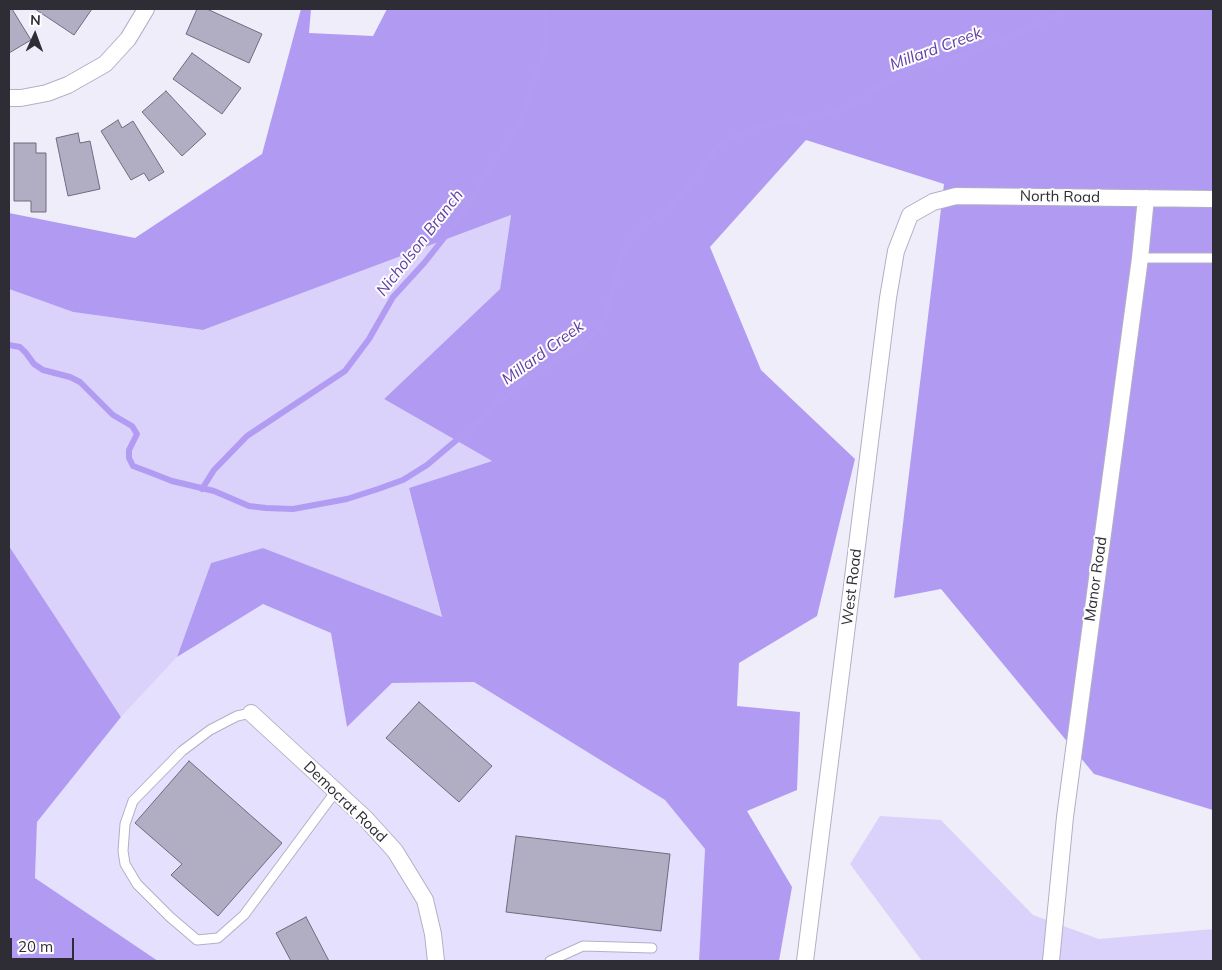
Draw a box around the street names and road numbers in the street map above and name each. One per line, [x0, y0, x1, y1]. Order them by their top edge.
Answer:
street label: North Road [1020, 187, 1100, 207]
street label: Manor Road [1081, 535, 1111, 623]
street label: West Road [838, 548, 866, 626]
street label: Democrat Road [300, 758, 390, 846]

